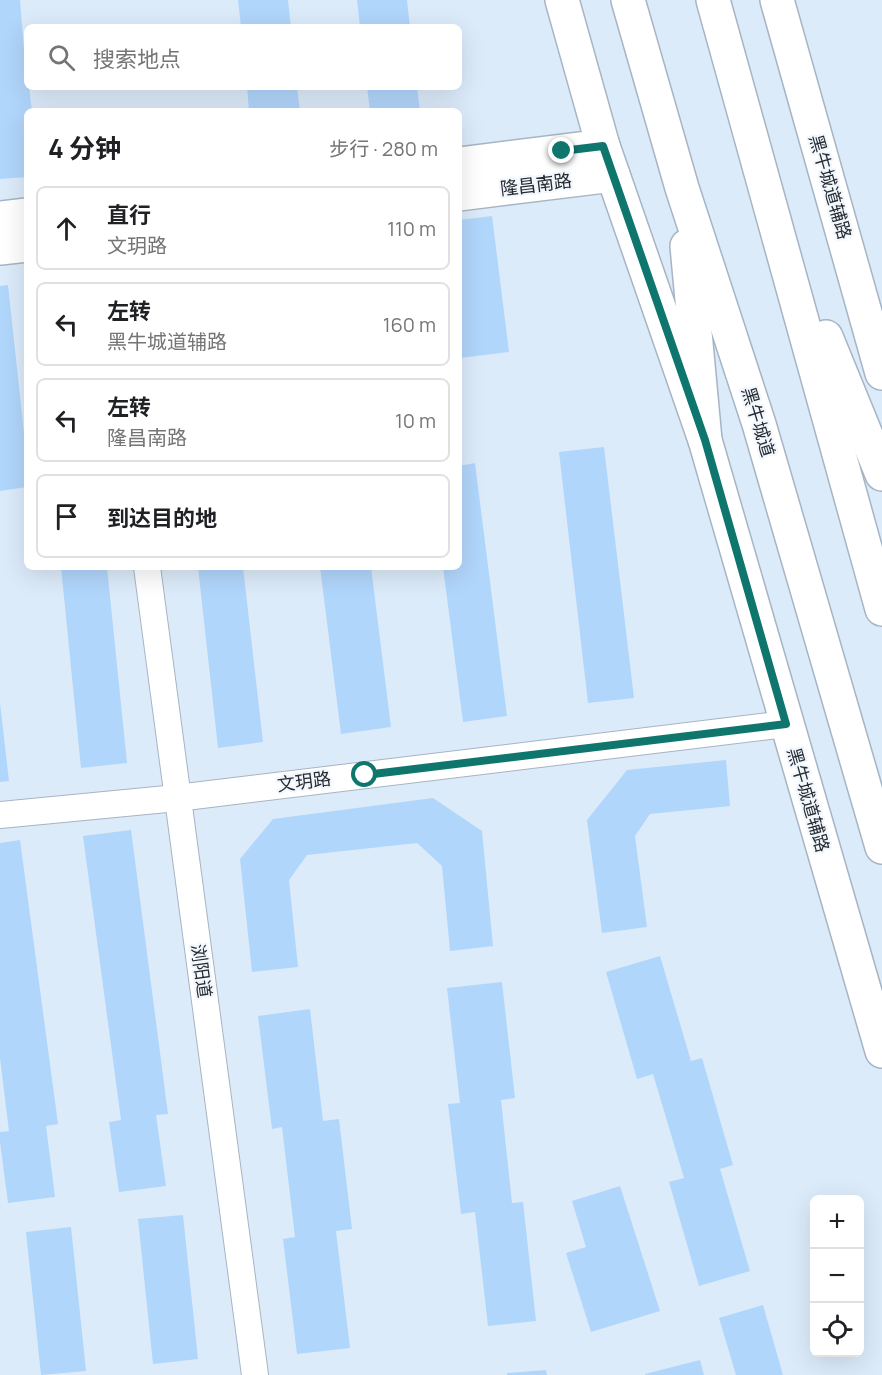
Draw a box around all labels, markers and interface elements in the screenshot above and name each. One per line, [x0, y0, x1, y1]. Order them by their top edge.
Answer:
search box [24, 24, 462, 90]
icon: search [45, 41, 78, 74]
text: 搜索地点 [93, 44, 181, 74]
text: 4 分钟 [48, 130, 121, 166]
street label: 黑牛城道辅路 [805, 132, 857, 242]
text: 步行 · 280 m [329, 135, 438, 162]
route end [548, 137, 574, 163]
street label: 隆昌南路 [499, 168, 573, 200]
text: 直行 [107, 200, 151, 230]
icon: ahead [50, 212, 83, 245]
text: 110 m [387, 215, 436, 242]
text: 文玥路 [107, 232, 167, 259]
text: 左转 [107, 296, 151, 326]
icon: left [50, 308, 83, 341]
text: 160 m [383, 311, 436, 338]
text: 黑牛城道辅路 [107, 328, 227, 355]
street label: 黑牛城道 [737, 384, 781, 460]
text: 左转 [107, 392, 151, 422]
icon: left [50, 404, 83, 437]
text: 10 m [395, 407, 436, 434]
text: 隆昌南路 [107, 424, 187, 451]
icon: arrive [50, 500, 83, 533]
text: 到达目的地 [107, 503, 217, 533]
street label: 黑牛城道辅路 [783, 745, 835, 855]
route start [351, 761, 377, 787]
street label: 文玥路 [276, 766, 332, 796]
street label: 浏阳道 [186, 942, 218, 999]
map controls [810, 1195, 864, 1357]
button: + [810, 1195, 864, 1249]
button: − [810, 1249, 864, 1303]
button: locate [810, 1303, 864, 1357]

